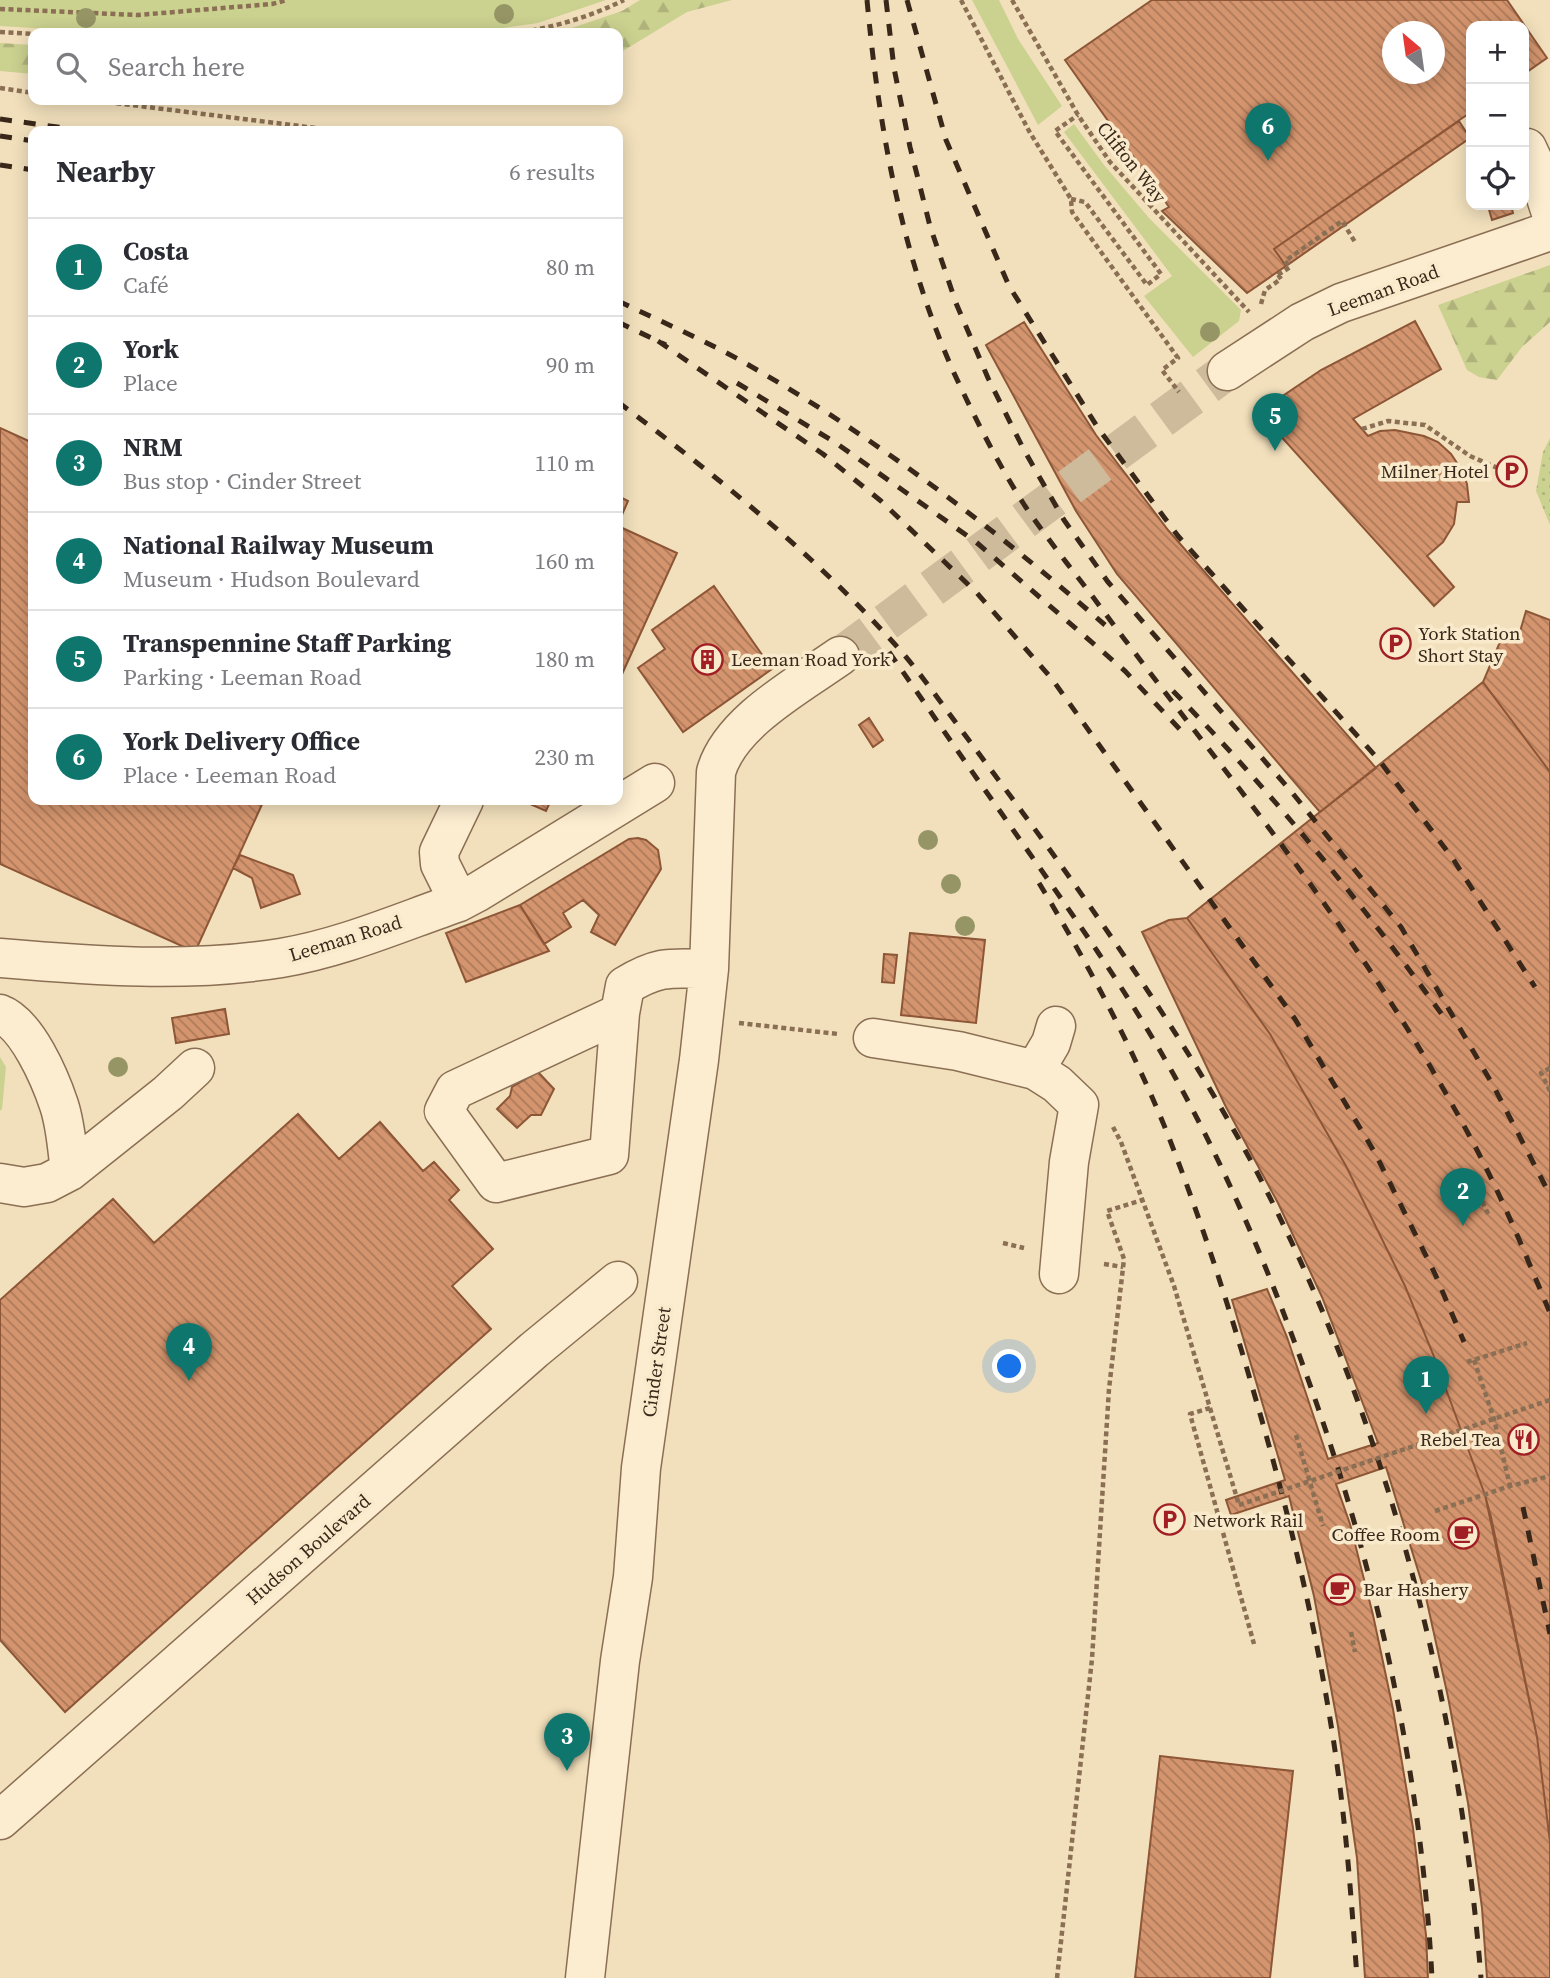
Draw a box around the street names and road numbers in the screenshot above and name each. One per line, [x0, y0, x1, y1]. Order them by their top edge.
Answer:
street label: Clifton Way [1091, 116, 1173, 208]
street label: Leeman Road [1324, 258, 1442, 322]
street label: Leeman Road [286, 908, 405, 967]
street label: Cinder Street [635, 1304, 677, 1419]
street label: Hudson Boulevard [240, 1488, 376, 1610]

